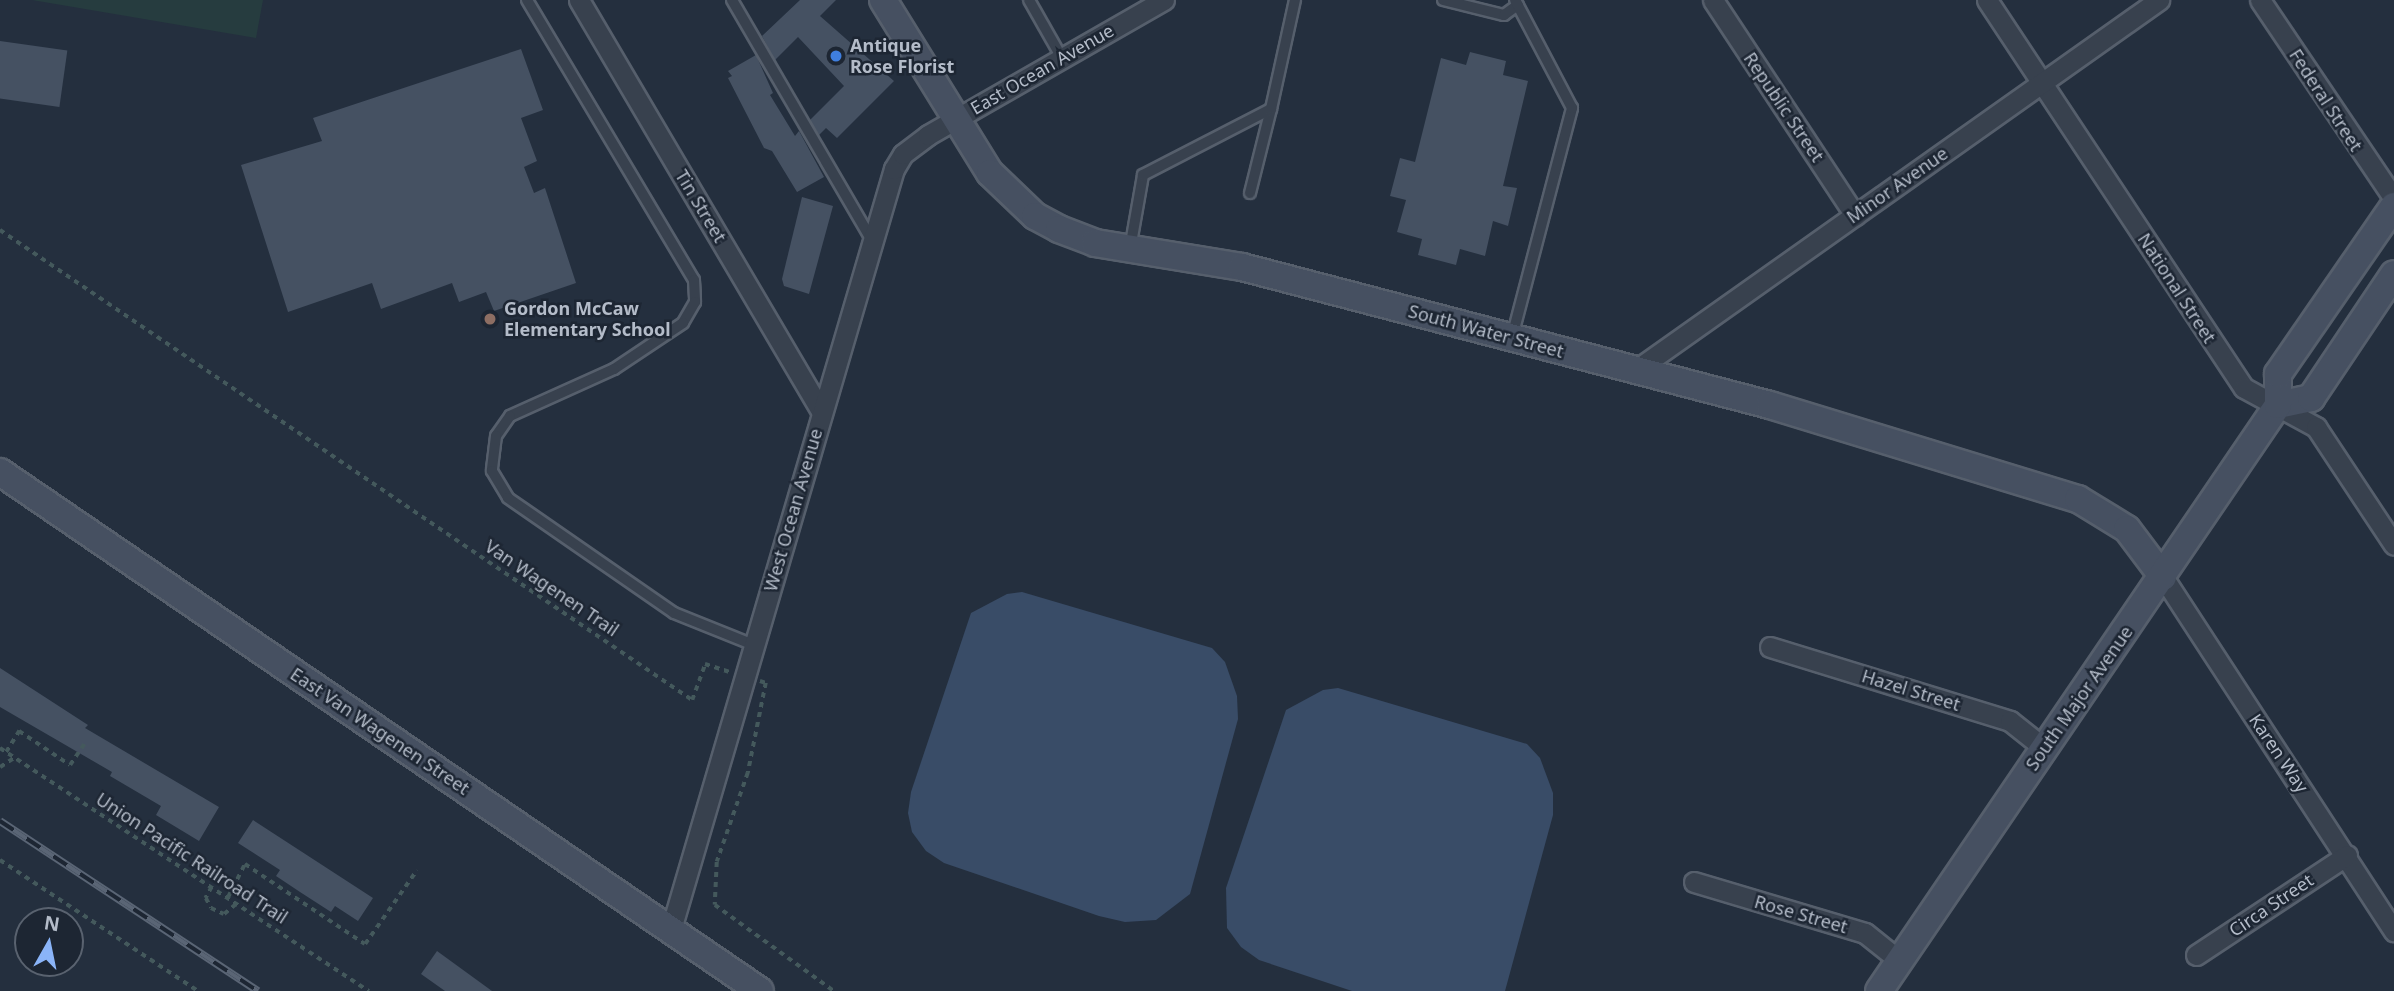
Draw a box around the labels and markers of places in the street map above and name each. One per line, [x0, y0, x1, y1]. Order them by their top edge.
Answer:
place label: Antique Rose Florist [850, 35, 954, 78]
marker: Antique Rose Florist [828, 48, 844, 64]
place label: Gordon McCaw Elementary School [504, 298, 671, 340]
marker: Gordon McCaw Elementary School [482, 311, 498, 327]

